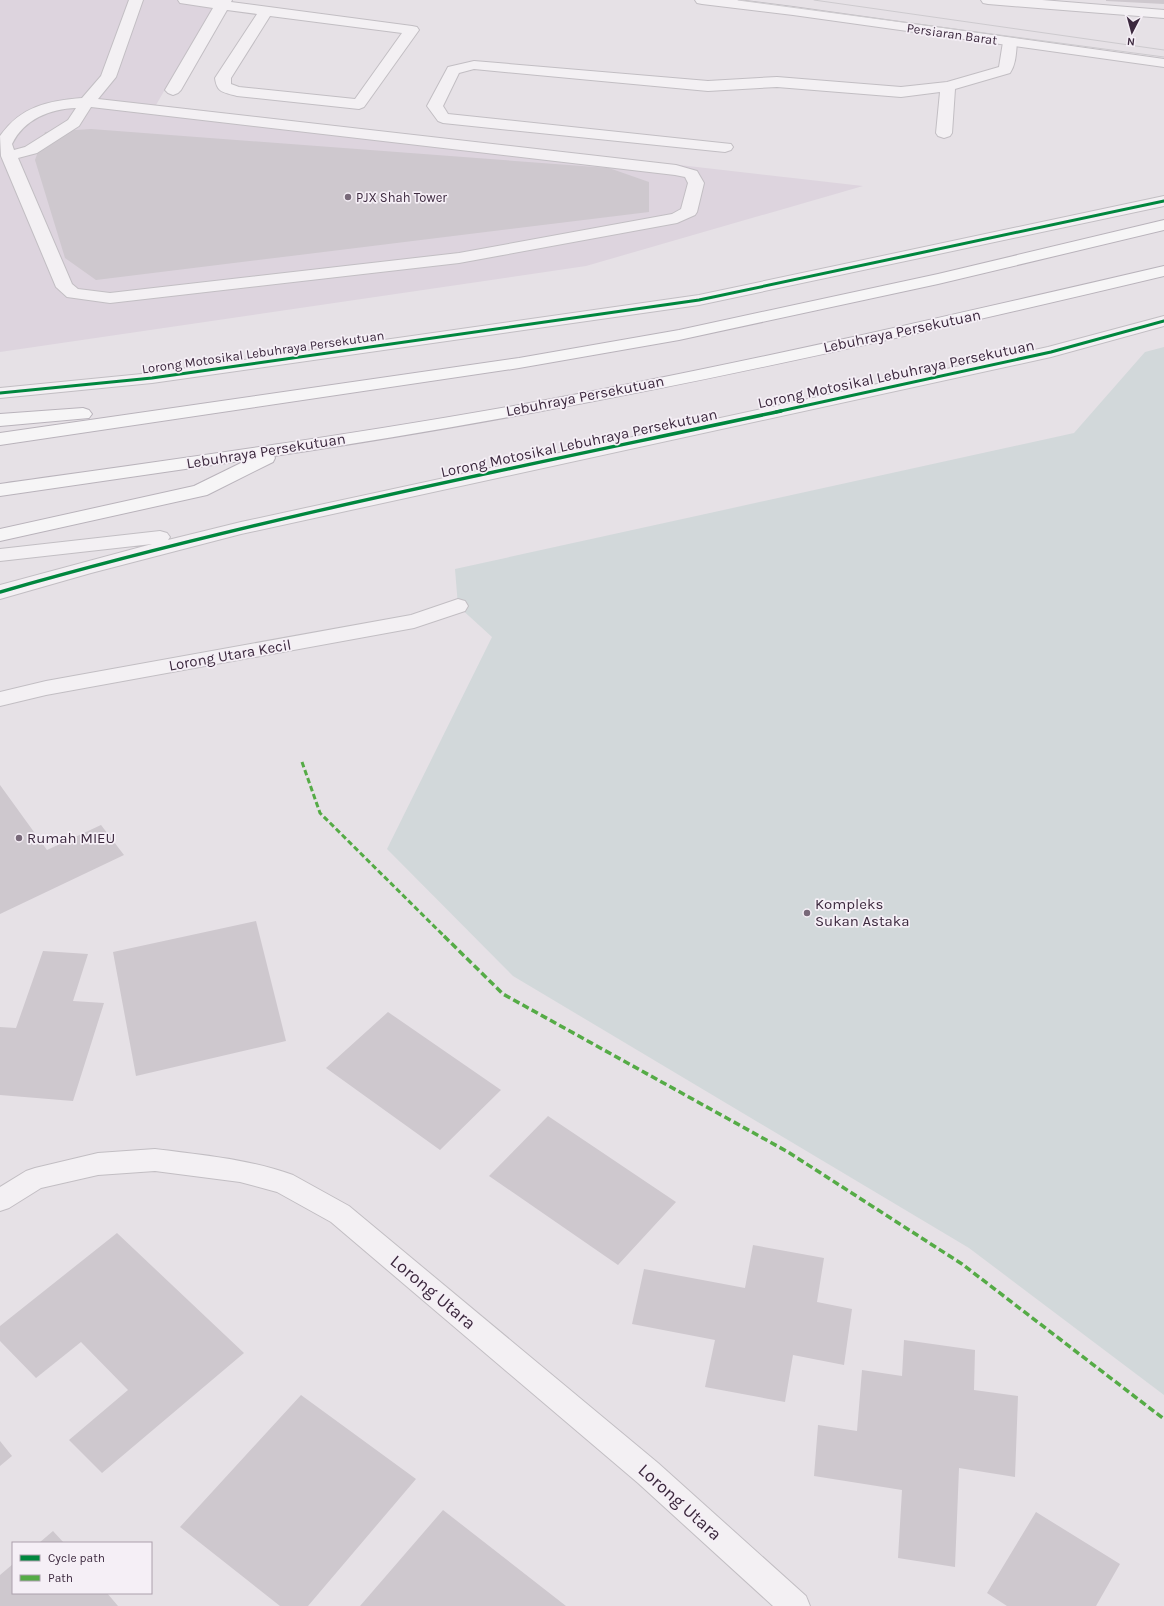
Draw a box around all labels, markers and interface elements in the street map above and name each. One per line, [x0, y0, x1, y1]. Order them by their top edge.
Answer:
north arrow [1112, 12, 1152, 52]
street label: Persiaran Barat [906, 20, 998, 48]
text: N [1126, 35, 1136, 48]
place label: PJX Shah Tower [356, 190, 447, 205]
marker: PJX Shah Tower [343, 192, 353, 202]
street label: Lebuhraya Persekutuan [821, 305, 983, 357]
street label: Lorong Motosikal Lebuhraya Persekutuan [141, 328, 385, 376]
street label: Lorong Motosikal Lebuhraya Persekutuan [756, 336, 1036, 412]
street label: Lebuhraya Persekutuan [504, 372, 666, 420]
street label: Lorong Motosikal Lebuhraya Persekutuan [439, 405, 719, 481]
street label: Lebuhraya Persekutuan [185, 430, 347, 472]
street label: Lorong Utara Kecil [167, 635, 293, 675]
place label: Rumah MIEU [27, 829, 115, 847]
marker: Rumah MIEU [14, 833, 24, 843]
place label: Kompleks Sukan Astaka [815, 895, 910, 930]
marker: Kompleks Sukan Astaka [802, 908, 812, 918]
street label: Lorong Utara [386, 1250, 480, 1334]
street label: Lorong Utara [634, 1459, 726, 1545]
legend [12, 1542, 152, 1594]
text: Cycle path [48, 1551, 105, 1565]
text: Path [48, 1571, 73, 1585]

